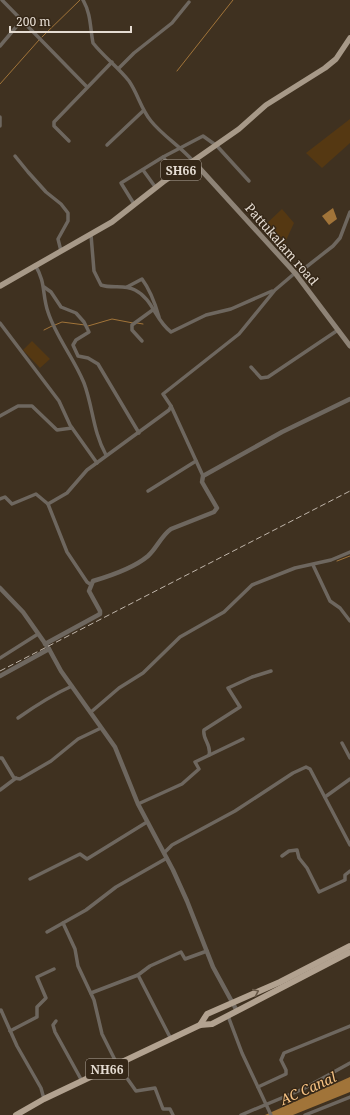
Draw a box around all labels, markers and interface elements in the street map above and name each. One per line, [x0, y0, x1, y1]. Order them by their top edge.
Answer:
scale bar [10, 8, 131, 34]
text: 200 m [16, 13, 51, 30]
road number: SH66 [161, 160, 201, 180]
street label: Pattukalam road [241, 199, 323, 289]
one-way arrow [252, 989, 260, 997]
road number: NH66 [86, 1059, 128, 1079]
water label: AC Canal [276, 1067, 340, 1109]

